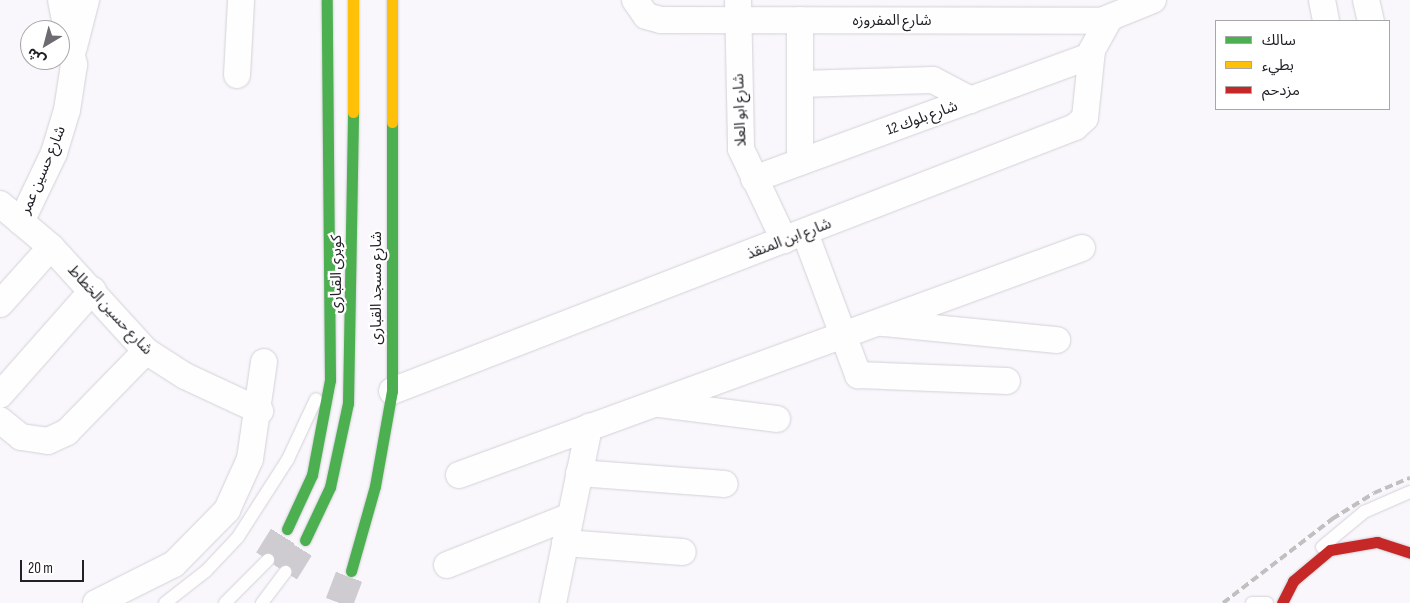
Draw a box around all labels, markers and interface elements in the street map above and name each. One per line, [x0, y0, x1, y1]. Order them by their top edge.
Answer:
street label: شارع المفروزه [853, 12, 931, 30]
north arrow [20, 20, 70, 70]
legend [1215, 20, 1390, 110]
text: سالك [1262, 31, 1296, 50]
text: ش [23, 44, 49, 69]
text: بطيء [1262, 56, 1294, 75]
street label: شارع ابو العلا [730, 73, 750, 147]
text: مزدحم [1262, 81, 1300, 100]
street label: شارع بلوك 12 [884, 97, 960, 139]
street label: شارع حسين عمر [16, 123, 70, 217]
street label: شارع ابن المنقذ [744, 215, 834, 263]
street label: شارع مسجد القبارى [368, 231, 386, 345]
street label: كوبرى القبارى [328, 235, 346, 313]
street label: شارع حسين الخطاط [64, 261, 156, 359]
scale bar [22, 550, 86, 582]
text: 20 m [28, 559, 53, 578]

